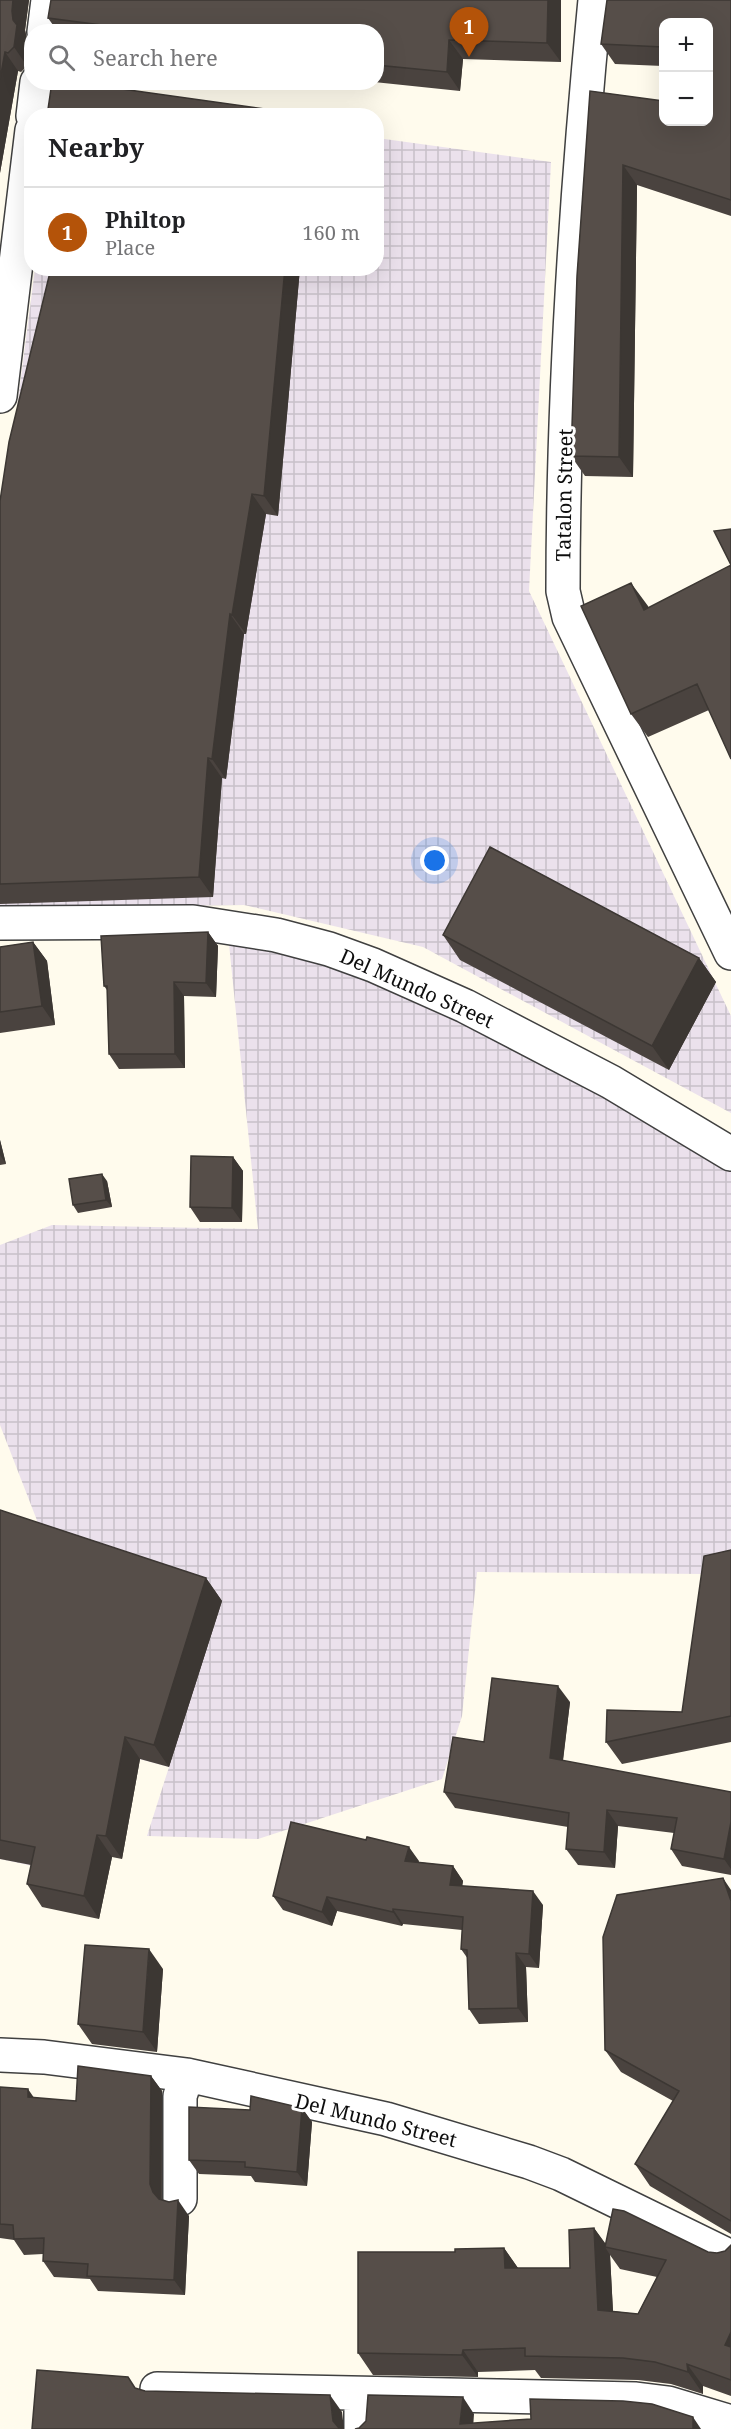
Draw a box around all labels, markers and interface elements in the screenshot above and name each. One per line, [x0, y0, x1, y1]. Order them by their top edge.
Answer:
pin: 1 [450, 8, 488, 57]
map controls [659, 18, 713, 126]
button: + [659, 18, 713, 72]
search box [24, 24, 384, 90]
icon: search [45, 41, 78, 74]
text: Search here [93, 42, 218, 72]
button: − [659, 72, 713, 126]
text: Nearby [48, 129, 144, 165]
text: Philtop [105, 204, 186, 234]
text: 1 [62, 219, 73, 246]
text: 160 m [302, 219, 360, 246]
text: Place [105, 234, 155, 261]
street label: Tatalon Street [549, 428, 579, 562]
your location [420, 846, 449, 875]
street label: Del Mundo Street [336, 942, 498, 1034]
street label: Del Mundo Street [292, 2087, 460, 2153]

